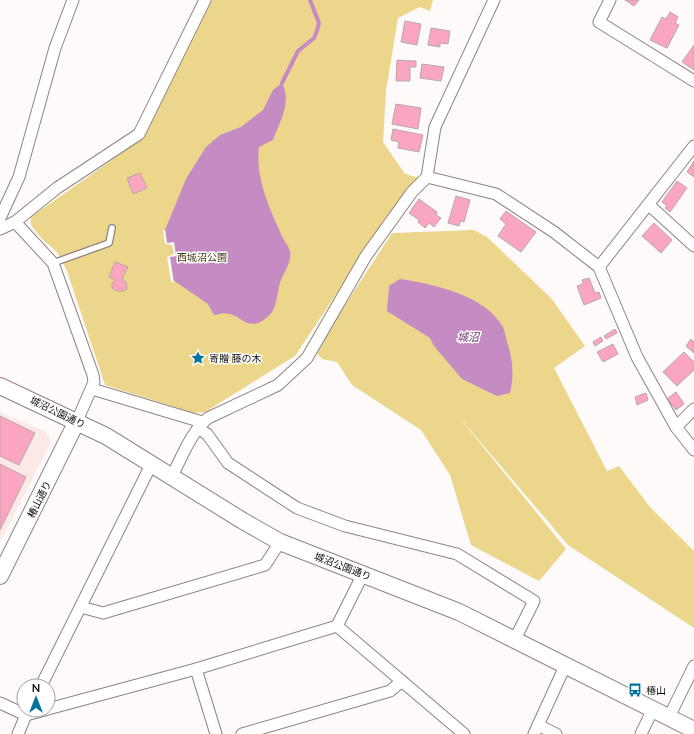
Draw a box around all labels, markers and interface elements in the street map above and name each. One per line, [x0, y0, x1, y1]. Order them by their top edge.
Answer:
park label: 西城沼公園 [177, 251, 227, 263]
water label: 城沼 [457, 330, 481, 343]
place icon: 寄贈 藤の木 [190, 350, 206, 366]
place label: 寄贈 藤の木 [209, 352, 262, 364]
street label: 城沼公園通り [28, 393, 88, 431]
street label: 椿山通り [25, 478, 53, 520]
street label: 城沼公園通り [313, 550, 373, 582]
north arrow [16, 678, 56, 718]
text: N [32, 681, 40, 694]
bus stop icon: 椿山 [627, 682, 643, 698]
place label: 椿山 [646, 684, 666, 696]

